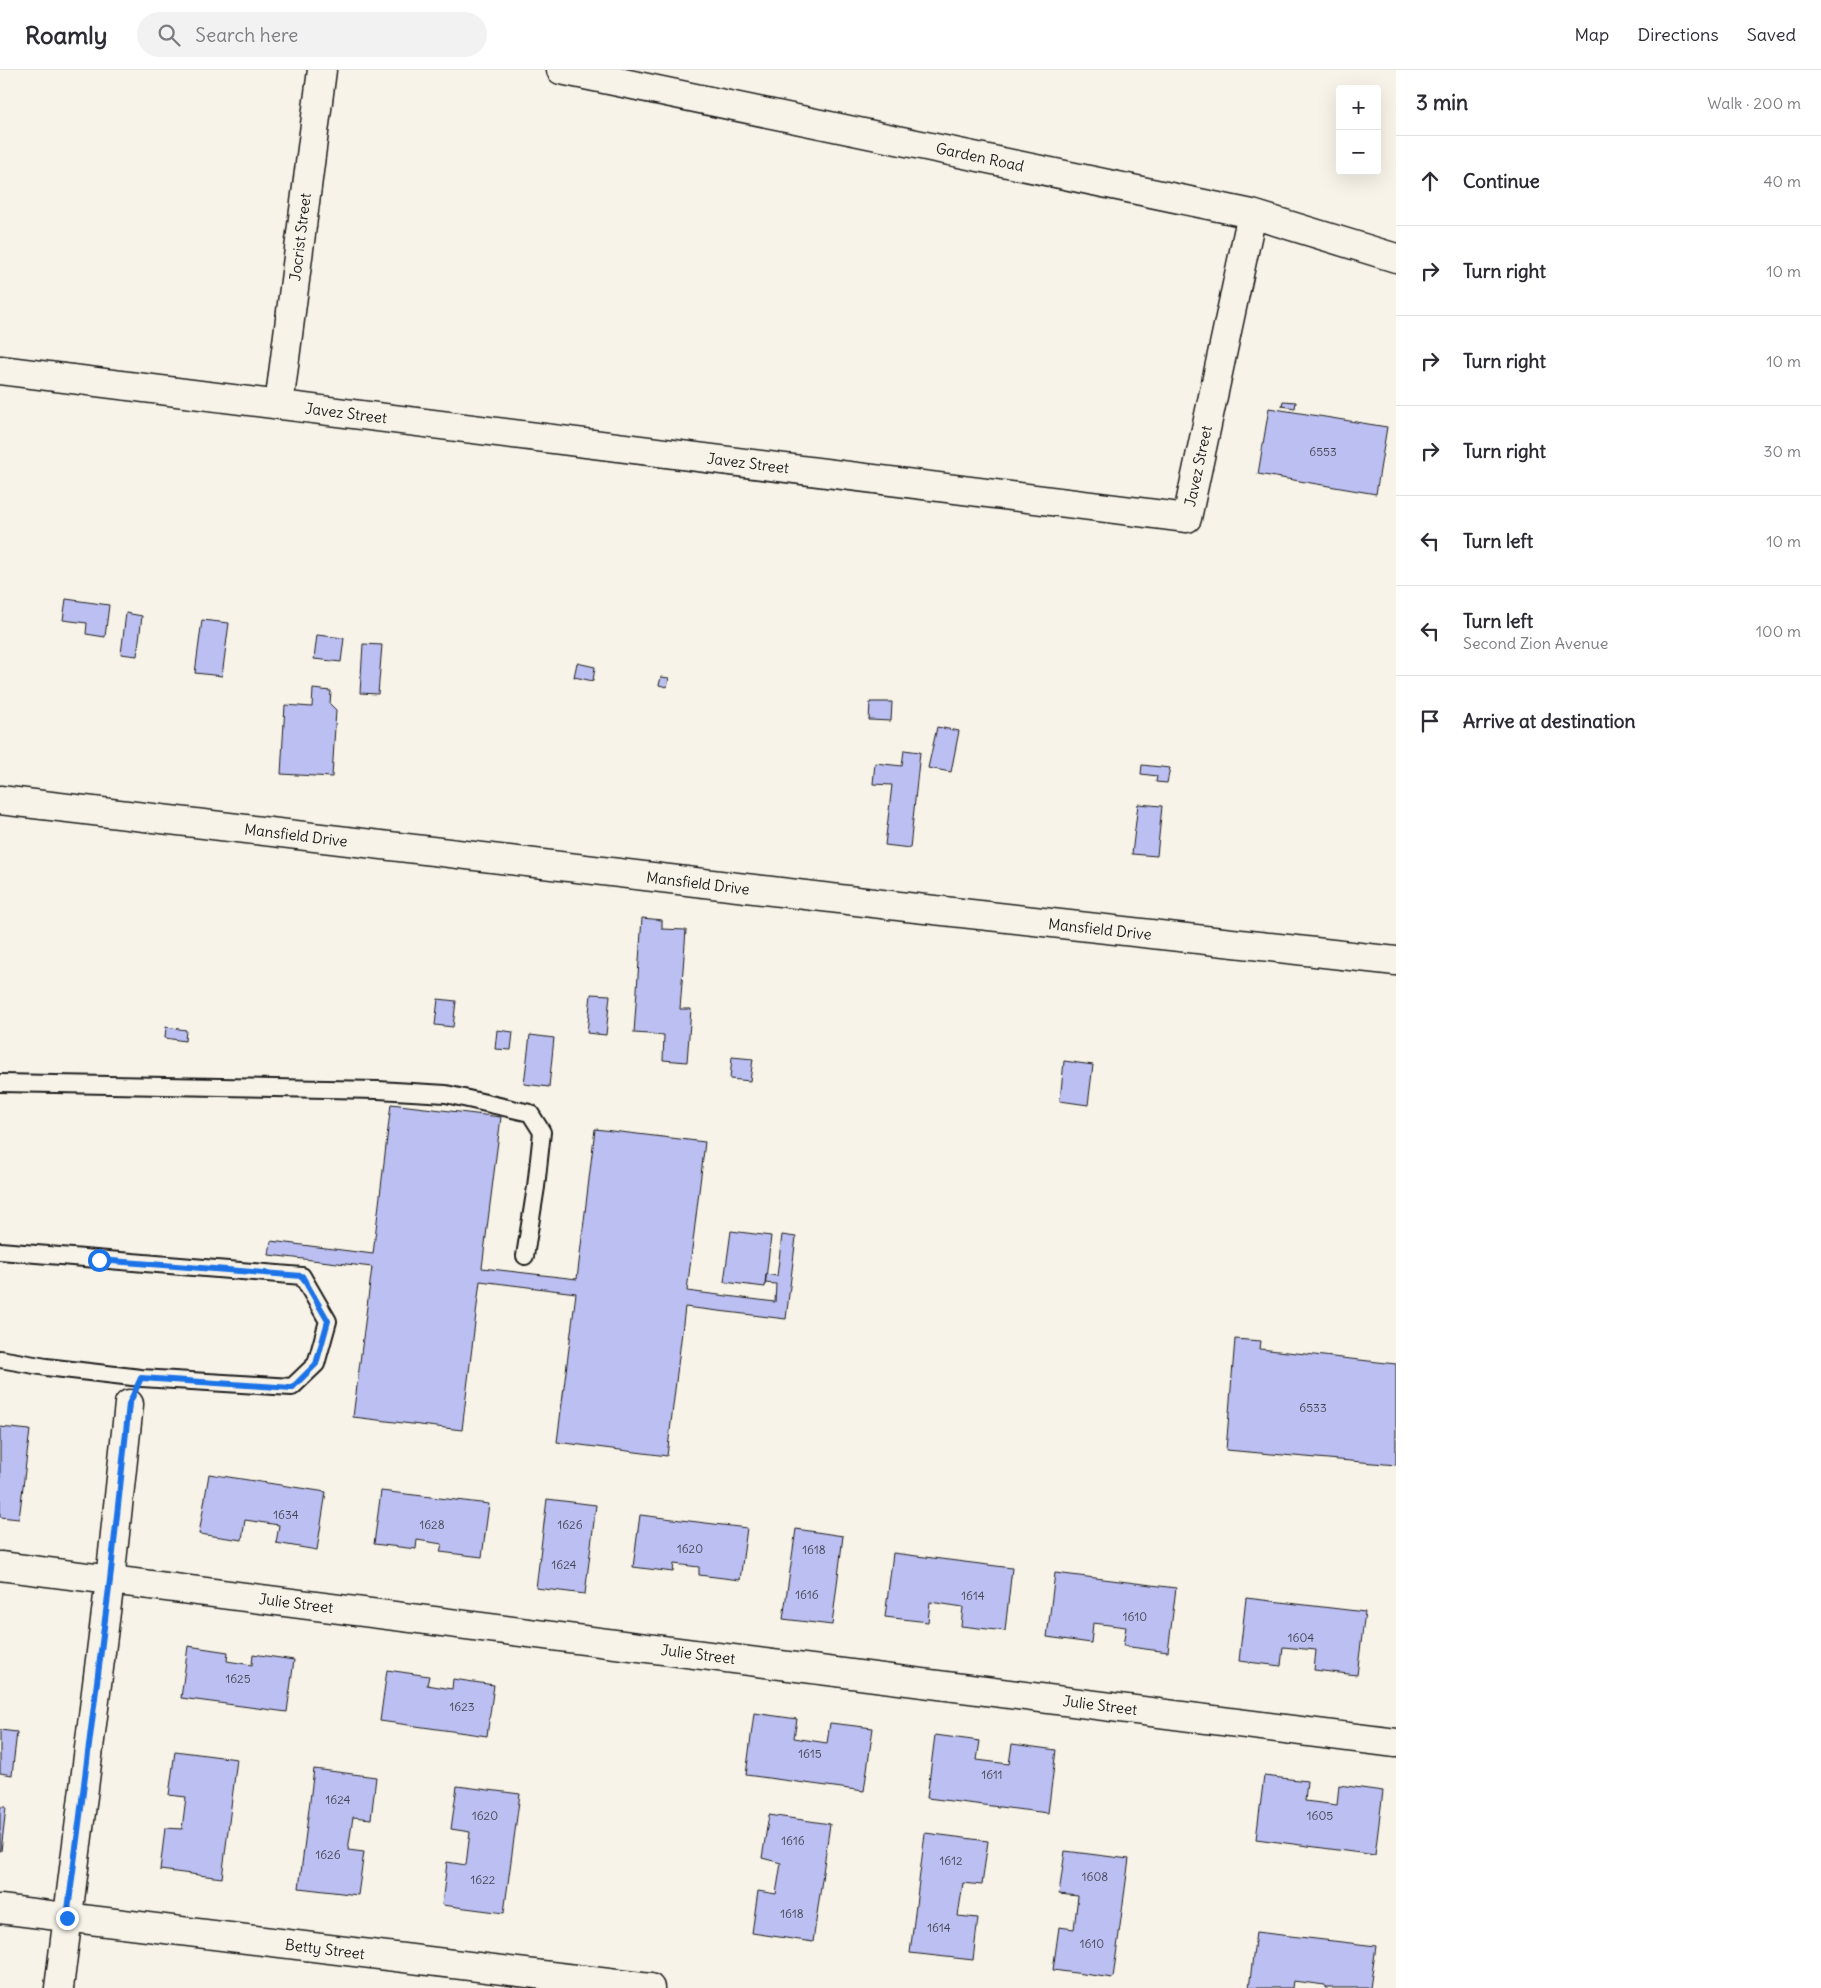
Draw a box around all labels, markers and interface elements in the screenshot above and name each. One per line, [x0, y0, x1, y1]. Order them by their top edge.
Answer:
search box [137, 12, 487, 57]
text: Roamly [25, 20, 107, 50]
icon: search [155, 21, 183, 49]
text: Search here [195, 23, 298, 47]
text: Map [1574, 23, 1609, 46]
text: Directions [1637, 23, 1719, 46]
text: Saved [1747, 23, 1796, 46]
map controls [1336, 85, 1381, 175]
button: + [1336, 85, 1381, 130]
text: 3 min [1416, 89, 1468, 116]
text: Walk · 200 m [1707, 93, 1801, 113]
button: − [1336, 130, 1381, 175]
street label: Garden Road [934, 138, 1026, 176]
icon: ahead [1416, 167, 1444, 195]
text: Continue [1463, 169, 1540, 193]
text: 40 m [1763, 171, 1801, 191]
street label: Jocrist Street [285, 192, 315, 282]
icon: right [1416, 257, 1444, 285]
text: Turn right [1463, 259, 1546, 283]
text: 10 m [1766, 261, 1801, 281]
icon: right [1416, 347, 1444, 375]
text: Turn right [1463, 349, 1546, 373]
text: 10 m [1766, 351, 1801, 371]
street label: Javez Street [304, 399, 388, 427]
street label: Javez Street [1180, 424, 1216, 508]
icon: right [1416, 437, 1444, 465]
text: Turn right [1463, 439, 1546, 463]
text: 30 m [1764, 441, 1801, 461]
house number: 6553 [1309, 444, 1337, 459]
street label: Javez Street [706, 449, 790, 477]
icon: left [1416, 527, 1444, 555]
text: Turn left [1463, 529, 1533, 553]
text: 10 m [1766, 531, 1801, 551]
text: Turn left [1463, 609, 1533, 633]
icon: left [1416, 617, 1444, 645]
text: 100 m [1756, 621, 1801, 641]
text: Second Zion Avenue [1463, 633, 1608, 653]
icon: arrive [1416, 707, 1444, 735]
text: Arrive at destination [1463, 709, 1636, 733]
street label: Mansfield Drive [243, 819, 349, 851]
street label: Mansfield Drive [645, 867, 751, 899]
street label: Mansfield Drive [1047, 914, 1153, 944]
route start [88, 1249, 111, 1272]
house number: 6533 [1299, 1400, 1327, 1415]
house number: 1634 [273, 1507, 299, 1522]
house number: 1628 [419, 1517, 445, 1532]
house number: 1626 [557, 1517, 583, 1532]
house number: 1620 [677, 1541, 703, 1556]
house number: 1618 [802, 1542, 826, 1557]
house number: 1624 [551, 1557, 577, 1572]
house number: 1616 [795, 1587, 819, 1602]
house number: 1614 [961, 1588, 985, 1603]
street label: Julie Street [258, 1589, 334, 1617]
house number: 1610 [1123, 1609, 1147, 1624]
house number: 1604 [1288, 1630, 1314, 1645]
street label: Julie Street [660, 1640, 736, 1668]
house number: 1625 [225, 1671, 251, 1686]
street label: Julie Street [1062, 1691, 1138, 1719]
house number: 1623 [449, 1699, 475, 1714]
house number: 1615 [798, 1746, 822, 1761]
house number: 1611 [981, 1767, 1003, 1782]
house number: 1624 [325, 1792, 351, 1807]
house number: 1620 [472, 1808, 498, 1823]
house number: 1605 [1307, 1808, 1333, 1823]
house number: 1616 [781, 1833, 805, 1848]
house number: 1626 [315, 1847, 341, 1862]
house number: 1612 [939, 1853, 963, 1868]
house number: 1608 [1082, 1869, 1108, 1884]
house number: 1622 [471, 1872, 496, 1887]
house number: 1618 [780, 1906, 804, 1921]
route end [56, 1907, 79, 1930]
house number: 1614 [927, 1920, 951, 1935]
street label: Betty Street [284, 1935, 366, 1963]
house number: 1610 [1080, 1936, 1104, 1951]

